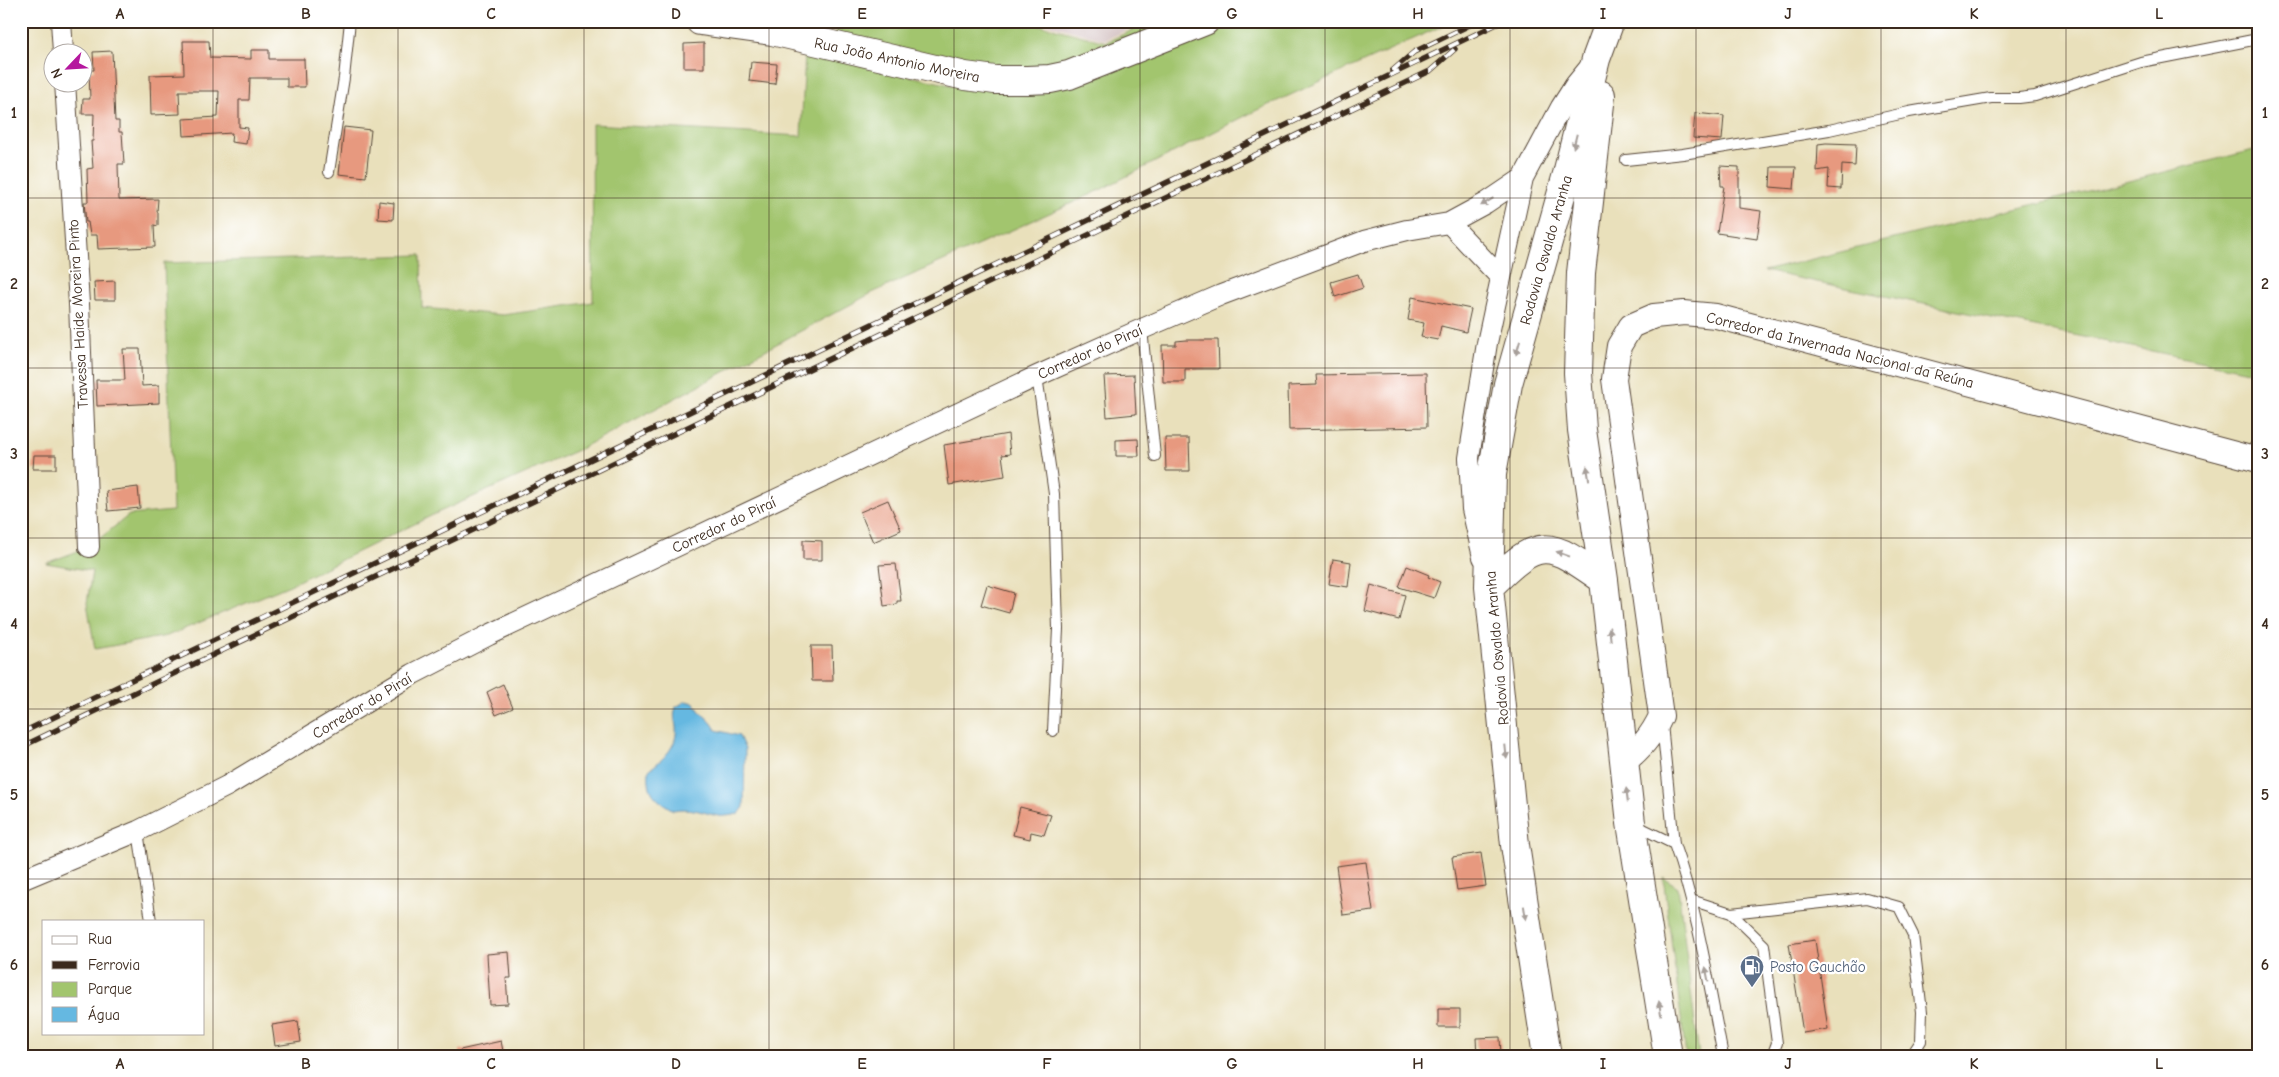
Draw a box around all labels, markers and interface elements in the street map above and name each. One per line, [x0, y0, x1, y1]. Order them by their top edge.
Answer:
text: A [116, 5, 125, 23]
text: B [301, 5, 311, 23]
text: C [486, 5, 496, 23]
text: D [671, 5, 681, 23]
text: E [857, 5, 867, 23]
text: F [1042, 5, 1052, 23]
text: G [1226, 5, 1238, 23]
text: H [1412, 5, 1424, 23]
text: I [1600, 5, 1606, 23]
text: J [1784, 5, 1792, 23]
text: K [1969, 5, 1979, 23]
text: L [2155, 5, 2163, 23]
street label: Rua João Antonio Moreira [813, 34, 981, 86]
north arrow [42, 42, 92, 92]
text: N [47, 66, 66, 81]
text: 1 [11, 104, 17, 122]
text: 1 [2262, 104, 2268, 122]
one-way arrow [1571, 133, 1579, 148]
street label: Rodovia Osvaldo Aranha [1516, 173, 1576, 327]
one-way arrow [1481, 197, 1494, 206]
street label: Travessa Haide Moreira Pinto [64, 219, 92, 409]
text: 2 [10, 275, 18, 293]
text: 2 [2261, 275, 2269, 293]
street label: Corredor da Invernada Nacional da Reúna [1704, 308, 1976, 392]
street label: Corredor do Piraí [1035, 321, 1146, 383]
one-way arrow [1514, 340, 1522, 355]
text: 3 [10, 445, 18, 463]
text: 3 [2261, 445, 2269, 463]
one-way arrow [1584, 464, 1592, 480]
street label: Corredor do Piraí [669, 493, 779, 557]
one-way arrow [1556, 550, 1571, 557]
street label: Rodovia Osvaldo Aranha [1481, 570, 1513, 726]
text: 4 [10, 615, 18, 633]
text: 4 [2261, 615, 2269, 633]
one-way arrow [1606, 625, 1614, 641]
street label: Corredor do Piraí [309, 669, 415, 743]
one-way arrow [1502, 744, 1510, 760]
text: 5 [10, 786, 18, 804]
text: 5 [2261, 786, 2269, 804]
one-way arrow [1623, 787, 1631, 803]
one-way arrow [1522, 905, 1530, 921]
legend [42, 920, 205, 1034]
text: Rua [88, 930, 112, 948]
fuel station icon: Posto Gauchão [1739, 954, 1765, 988]
text: 6 [10, 956, 18, 974]
text: Ferrovia [88, 956, 140, 974]
text: 6 [2261, 956, 2269, 974]
place label: Posto Gauchão [1770, 958, 1866, 976]
one-way arrow [1703, 966, 1711, 981]
text: Parque [88, 980, 133, 998]
one-way arrow [1656, 999, 1664, 1015]
text: Água [88, 1005, 120, 1024]
text: A [116, 1055, 125, 1073]
text: B [301, 1055, 311, 1073]
text: C [486, 1055, 496, 1073]
text: D [671, 1055, 681, 1073]
text: E [857, 1055, 867, 1073]
text: F [1042, 1055, 1052, 1073]
text: G [1226, 1055, 1238, 1073]
text: H [1412, 1055, 1424, 1073]
text: I [1600, 1055, 1606, 1073]
text: J [1784, 1055, 1792, 1073]
text: K [1969, 1055, 1979, 1073]
text: L [2155, 1055, 2163, 1073]

